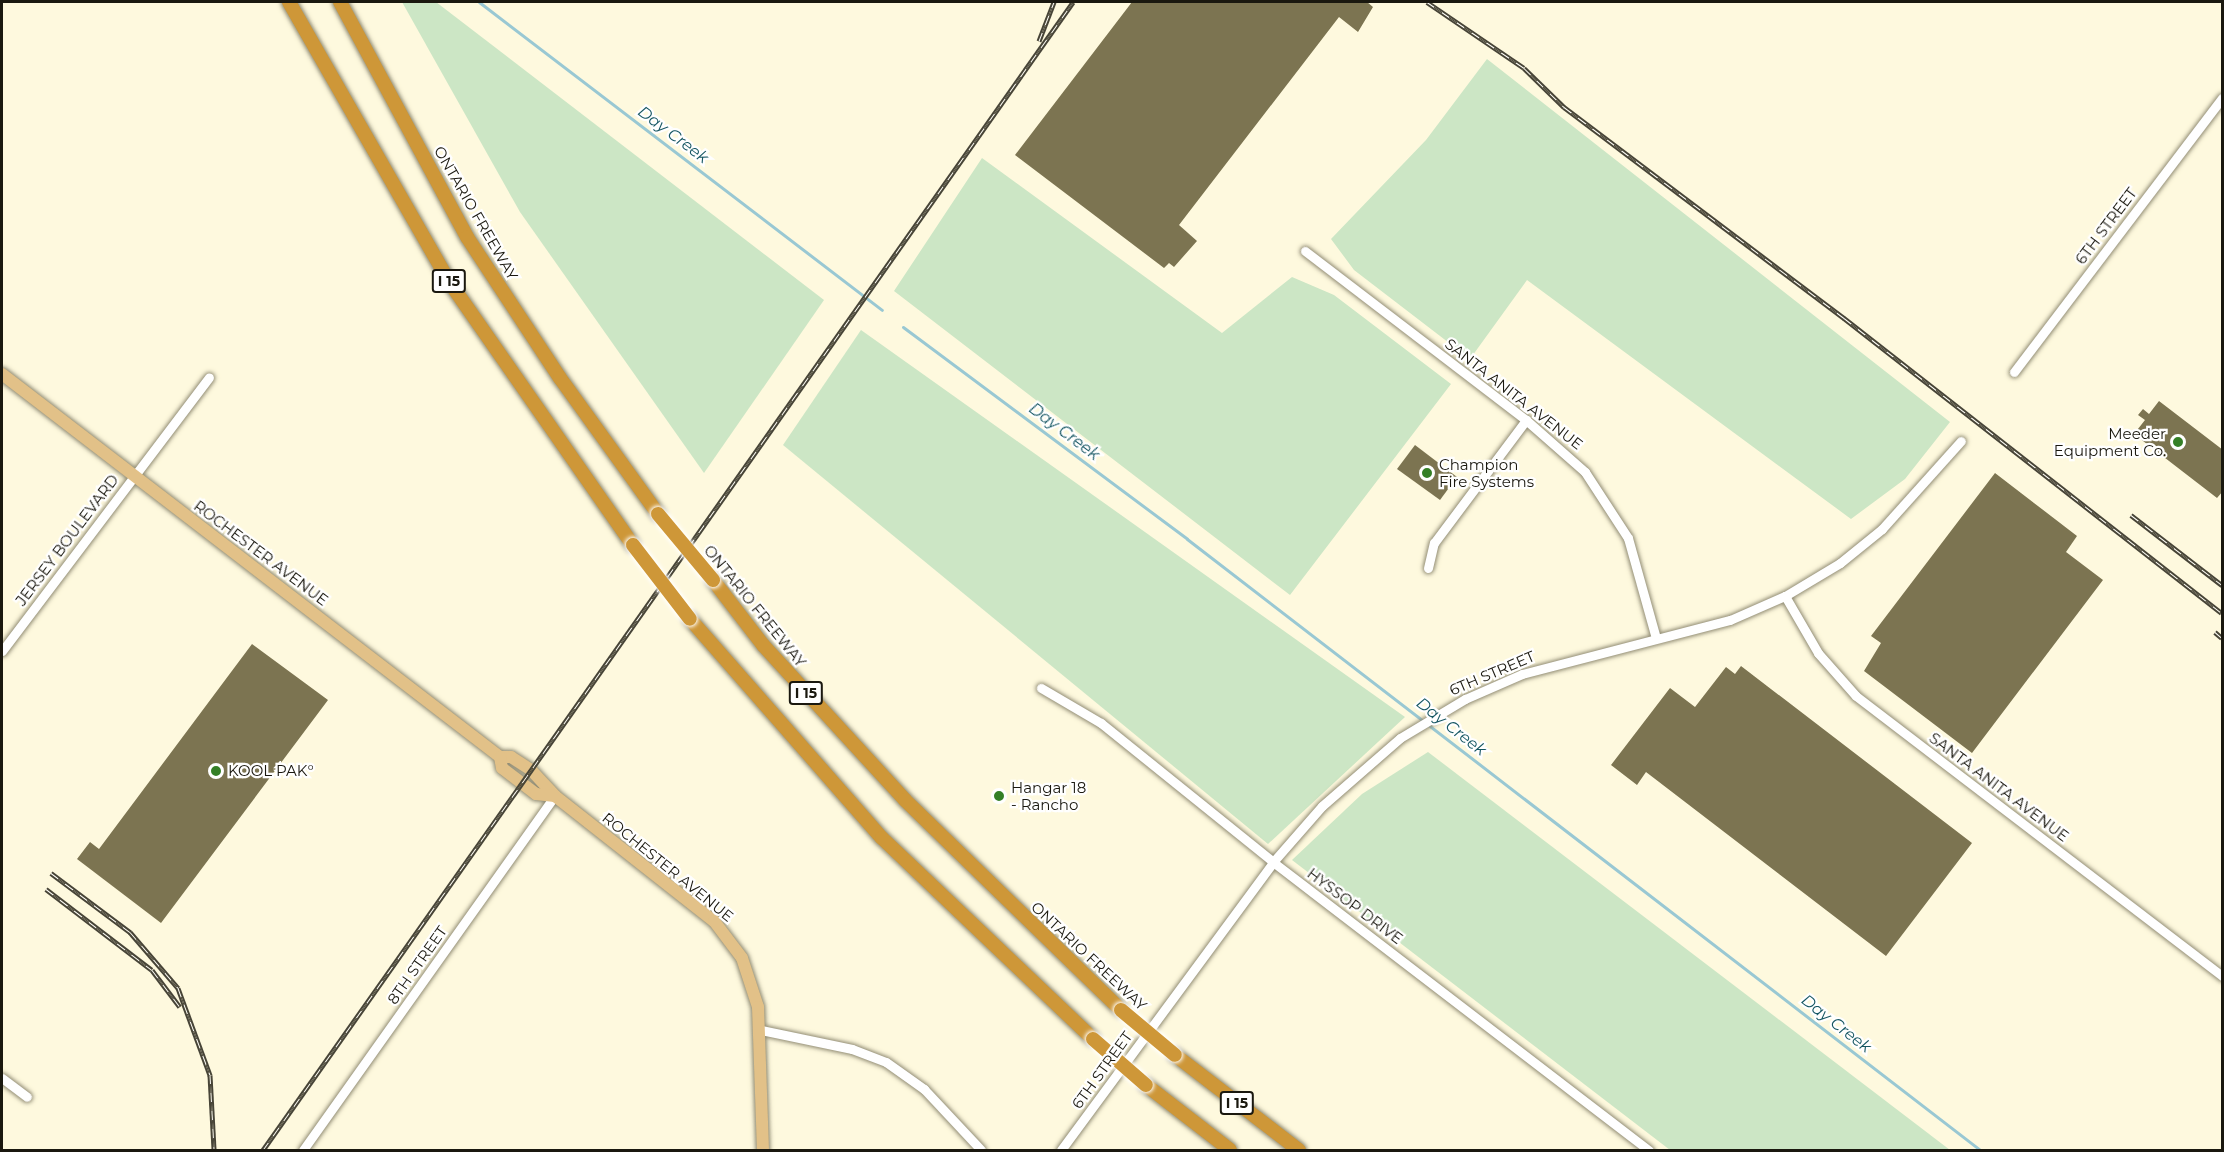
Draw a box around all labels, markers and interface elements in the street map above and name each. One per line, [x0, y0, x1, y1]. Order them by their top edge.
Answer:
water label: Day Creek [634, 102, 712, 168]
street label: ONTARIO FREEWAY [430, 143, 522, 283]
street label: 6TH STREET [2071, 184, 2141, 268]
road number: I 15 [431, 270, 467, 292]
street label: SANTA ANITA AVENUE [1442, 335, 1586, 453]
water label: Day Creek [1025, 399, 1103, 465]
place label: Meeder Equipment Co. [2054, 424, 2166, 459]
marker: Meeder Equipment Co. [2171, 435, 2185, 449]
place label: Champion Fire Systems [1439, 455, 1534, 490]
marker: Champion Fire Systems [1420, 466, 1434, 480]
street label: JERSEY BOULEVARD [12, 471, 122, 609]
street label: ROCHESTER AVENUE [190, 497, 332, 609]
street label: ONTARIO FREEWAY [700, 541, 810, 671]
street label: 6TH STREET [1447, 647, 1537, 699]
road number: I 15 [788, 682, 824, 704]
water label: Day Creek [1412, 694, 1490, 760]
street label: SANTA ANITA AVENUE [1926, 729, 2072, 845]
place label: KOOL PAK° [228, 762, 314, 780]
marker: KOOL PAK° [209, 764, 223, 778]
place label: Hangar 18 - Rancho [1011, 778, 1086, 813]
marker: Hangar 18 - Rancho [992, 789, 1006, 803]
street label: ROCHESTER AVENUE [599, 809, 737, 925]
street label: HYSSOP DRIVE [1304, 864, 1406, 948]
street label: ONTARIO FREEWAY [1027, 898, 1151, 1014]
street label: 8TH STREET [383, 922, 451, 1008]
water label: Day Creek [1797, 991, 1875, 1057]
street label: 6TH STREET [1068, 1028, 1136, 1112]
road number: I 15 [1219, 1092, 1255, 1114]

